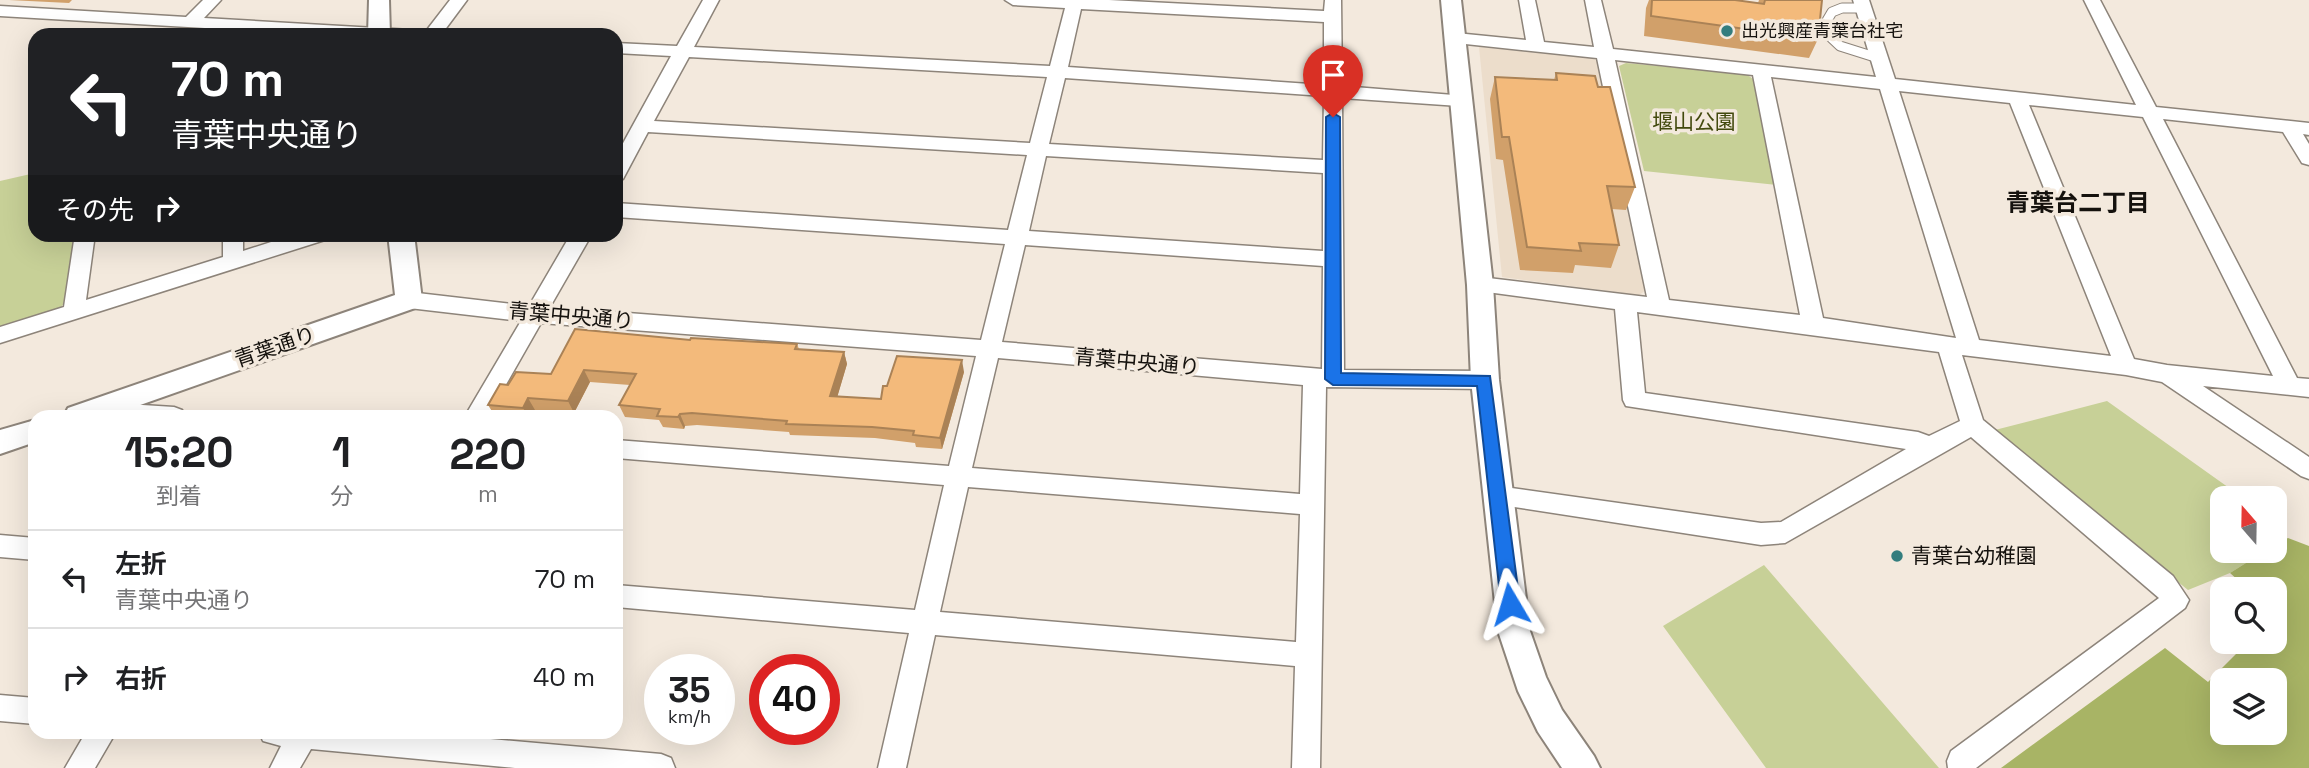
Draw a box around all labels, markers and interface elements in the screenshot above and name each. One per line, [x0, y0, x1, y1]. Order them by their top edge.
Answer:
place label: 出光興産青葉台社宅 [1741, 19, 1903, 42]
marker: 出光興産青葉台社宅 [1719, 23, 1735, 39]
pin [1303, 45, 1363, 117]
text: 70 m [171, 48, 284, 110]
icon: left [56, 56, 147, 147]
icon: arrive [1314, 56, 1352, 94]
park label: 堰山公園 [1652, 108, 1736, 135]
text: 青葉中央通り [171, 115, 363, 155]
district label: 青葉台二丁目 [2006, 187, 2150, 218]
icon: right [148, 189, 186, 227]
text: その先 [56, 193, 134, 227]
street label: 青葉中央通り [507, 297, 635, 334]
street label: 青葉通り [231, 320, 319, 373]
street label: 青葉中央通り [1073, 343, 1201, 380]
text: 15:20 [125, 426, 233, 479]
text: 1 [332, 426, 351, 479]
text: 220 [449, 428, 527, 481]
text: m [478, 479, 498, 509]
text: 到着 [156, 481, 202, 511]
text: 分 [330, 481, 353, 511]
north arrow [2210, 486, 2287, 564]
map controls [2210, 486, 2287, 745]
place label: 青葉台幼稚園 [1911, 542, 2037, 569]
text: 左折 [115, 547, 167, 581]
marker: 青葉台幼稚園 [1889, 548, 1905, 564]
icon: left [56, 560, 94, 598]
text: 70 m [535, 562, 595, 596]
position arrow [1473, 567, 1547, 641]
button: search [2210, 577, 2287, 654]
text: 青葉中央通り [115, 585, 253, 615]
speed limit sign: 40 [749, 654, 840, 745]
icon: right [56, 658, 94, 696]
text: 40 m [533, 660, 595, 694]
text: 右折 [115, 662, 167, 696]
text: 35 [668, 668, 711, 712]
button: layers [2210, 668, 2287, 745]
text: km/h [668, 705, 711, 728]

